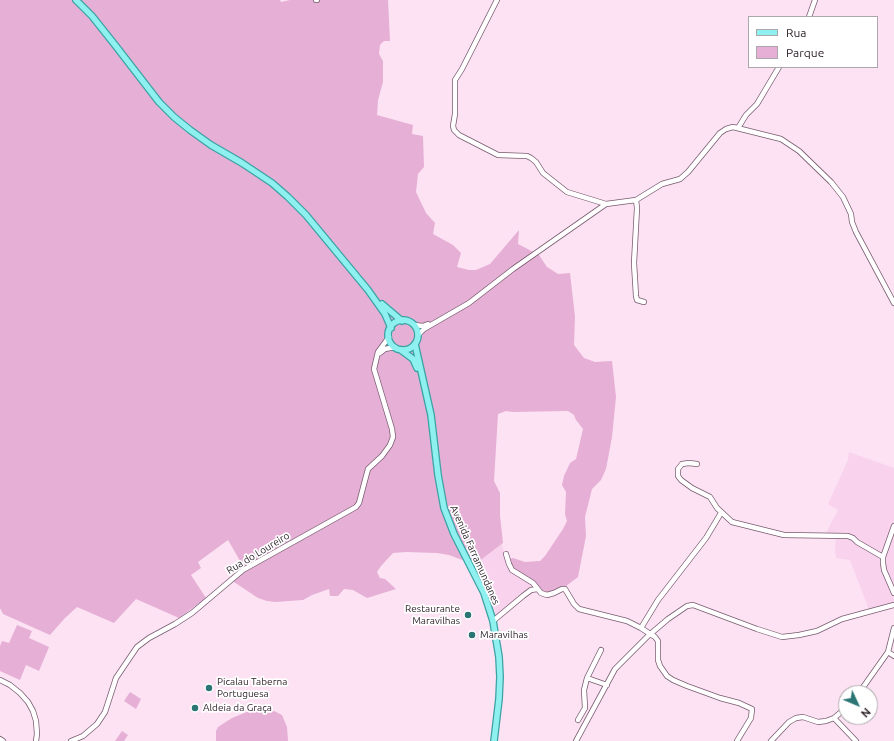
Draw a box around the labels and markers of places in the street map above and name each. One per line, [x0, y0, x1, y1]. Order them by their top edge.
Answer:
place label: Restaurante Maravilhas [405, 603, 460, 626]
marker: Restaurante Maravilhas [463, 610, 473, 620]
place label: Maravilhas [480, 629, 528, 641]
marker: Maravilhas [467, 630, 477, 640]
place label: Picalau Taberna Portuguesa [217, 676, 287, 700]
marker: Picalau Taberna Portuguesa [204, 683, 214, 693]
place label: Aldeia da Graça [203, 702, 272, 714]
marker: Aldeia da Graça [190, 703, 200, 713]

